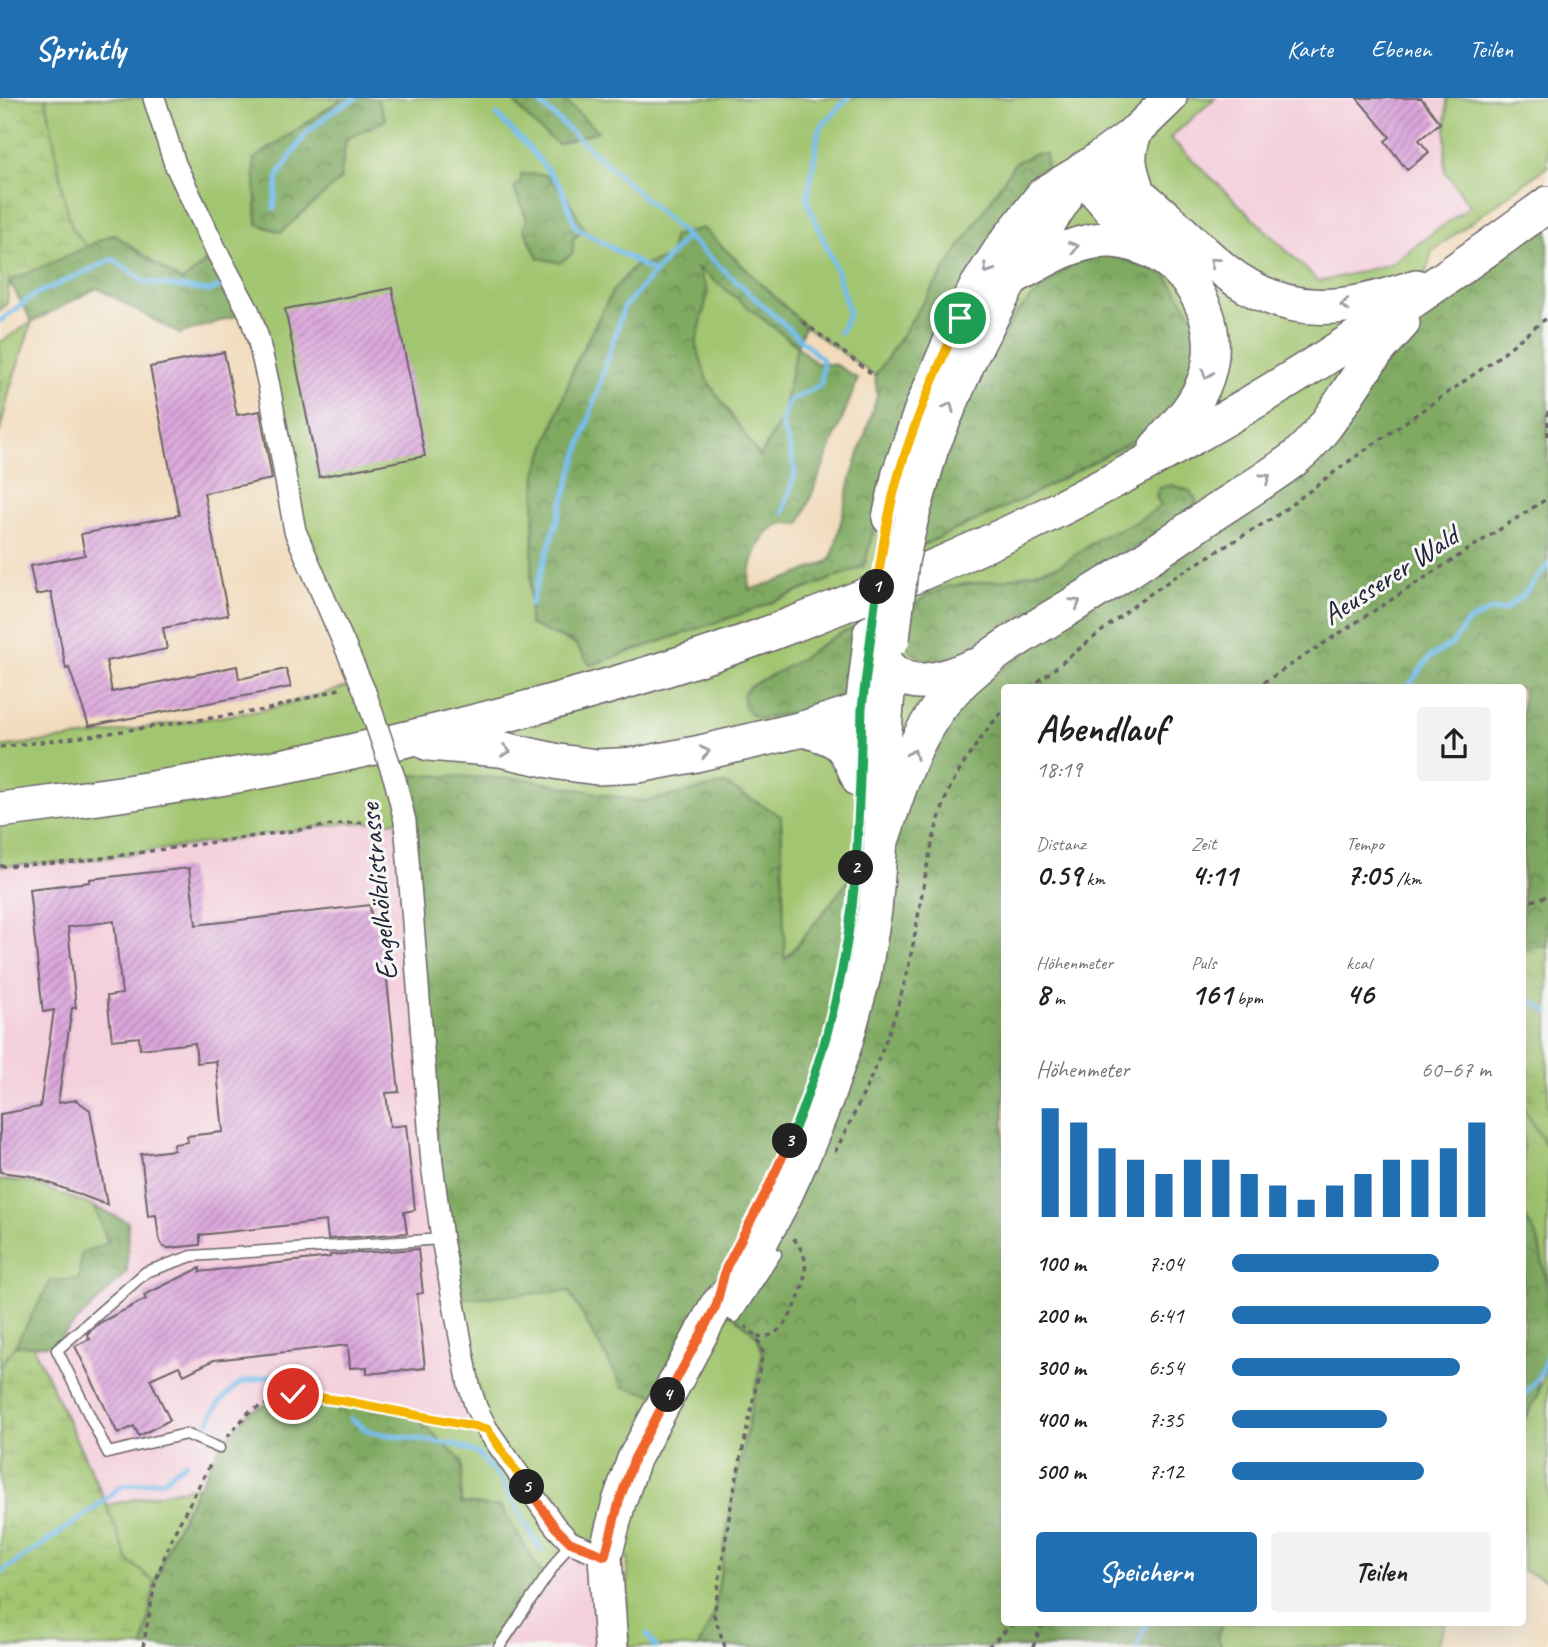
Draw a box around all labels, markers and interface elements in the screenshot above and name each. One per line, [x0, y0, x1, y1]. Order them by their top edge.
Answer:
text: Sprintly [35, 28, 125, 70]
text: Karte [1287, 34, 1333, 64]
text: Ebenen [1371, 34, 1431, 64]
text: Teilen [1469, 34, 1513, 64]
one-way arrow [1067, 241, 1080, 255]
one-way arrow [1209, 257, 1222, 270]
one-way arrow [983, 262, 996, 275]
pin [930, 288, 990, 348]
one-way arrow [1339, 298, 1351, 313]
icon: arrive [941, 299, 979, 337]
one-way arrow [1200, 368, 1215, 380]
one-way arrow [941, 402, 955, 414]
one-way arrow [1258, 474, 1271, 486]
street label: Aeusserer Wald [1315, 515, 1469, 633]
pin: 1 [860, 570, 894, 604]
text: 1 [872, 574, 881, 598]
one-way arrow [1069, 599, 1082, 612]
text: Abendlauf [1036, 705, 1166, 752]
button: share [1417, 707, 1491, 781]
one-way arrow [500, 742, 512, 757]
one-way arrow [699, 745, 711, 760]
one-way arrow [905, 749, 919, 762]
text: 18:19 [1036, 755, 1082, 784]
street label: Engelhölzlistrasse [350, 799, 406, 982]
text: Distanz [1036, 832, 1086, 856]
text: Zeit [1191, 832, 1216, 856]
text: Tempo [1346, 832, 1384, 856]
pin: 2 [838, 850, 874, 886]
text: 2 [851, 855, 860, 879]
text: 0.59 [1036, 856, 1082, 894]
text: 4:11 [1191, 856, 1237, 894]
text: 7:05 [1346, 856, 1392, 894]
text: km [1082, 867, 1105, 891]
text: /km [1392, 867, 1421, 891]
text: Höhenmeter [1036, 951, 1113, 975]
text: Puls [1191, 951, 1216, 975]
text: kcal [1346, 951, 1371, 975]
text: 8 [1036, 975, 1050, 1013]
text: 161 [1191, 975, 1232, 1013]
text: 46 [1346, 975, 1374, 1013]
text: m [1050, 986, 1065, 1010]
text: bpm [1232, 986, 1263, 1010]
text: Höhenmeter [1036, 1055, 1129, 1084]
text: 60–67 m [1421, 1055, 1491, 1084]
pin: 3 [772, 1124, 808, 1158]
text: 3 [785, 1128, 794, 1152]
text: 100 m [1036, 1249, 1086, 1278]
text: 7:04 [1148, 1249, 1184, 1278]
text: 200 m [1036, 1301, 1086, 1330]
text: 6:41 [1148, 1301, 1184, 1330]
text: 300 m [1036, 1353, 1086, 1382]
text: 6:54 [1148, 1353, 1184, 1382]
pin [263, 1364, 323, 1424]
icon: check [274, 1375, 312, 1413]
pin: 4 [650, 1378, 686, 1412]
text: 4 [663, 1382, 672, 1406]
text: 400 m [1036, 1405, 1086, 1434]
text: 7:35 [1148, 1405, 1184, 1434]
text: 500 m [1036, 1457, 1085, 1486]
text: 7:12 [1148, 1457, 1184, 1486]
pin: 5 [510, 1470, 544, 1504]
text: 5 [522, 1474, 531, 1498]
button: Speichern [1036, 1532, 1257, 1612]
button: Teilen [1271, 1532, 1491, 1612]

